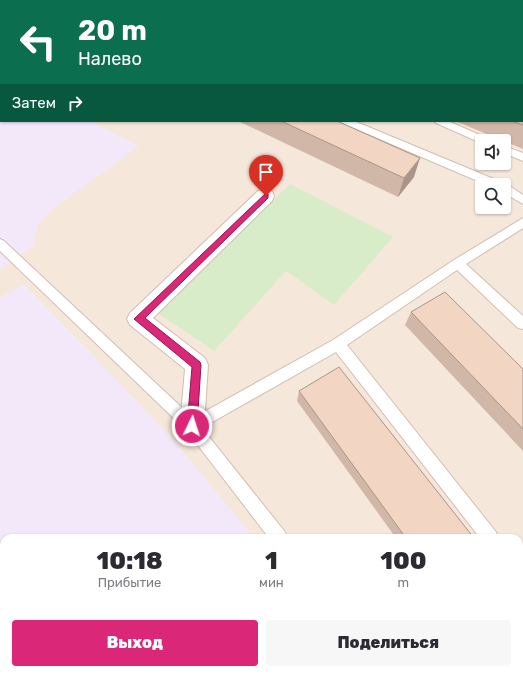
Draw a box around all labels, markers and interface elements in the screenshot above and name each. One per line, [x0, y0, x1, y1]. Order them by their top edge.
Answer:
text: 20 m [78, 14, 147, 47]
icon: left [12, 16, 64, 68]
text: Налево [78, 48, 142, 70]
icon: right [64, 92, 86, 114]
text: Затем [12, 94, 56, 112]
map controls [475, 134, 511, 214]
button: sound [475, 134, 511, 170]
pin [249, 155, 283, 196]
icon: arrive [255, 161, 277, 183]
button: search [475, 178, 511, 214]
position arrow [171, 405, 213, 447]
text: 10:18 [96, 547, 163, 575]
text: 1 [265, 547, 278, 575]
text: 100 [380, 547, 426, 575]
text: Прибытие [98, 575, 161, 590]
text: мин [259, 575, 284, 590]
text: m [398, 575, 409, 590]
button: Выход [12, 620, 258, 666]
button: Поделиться [266, 620, 511, 666]

